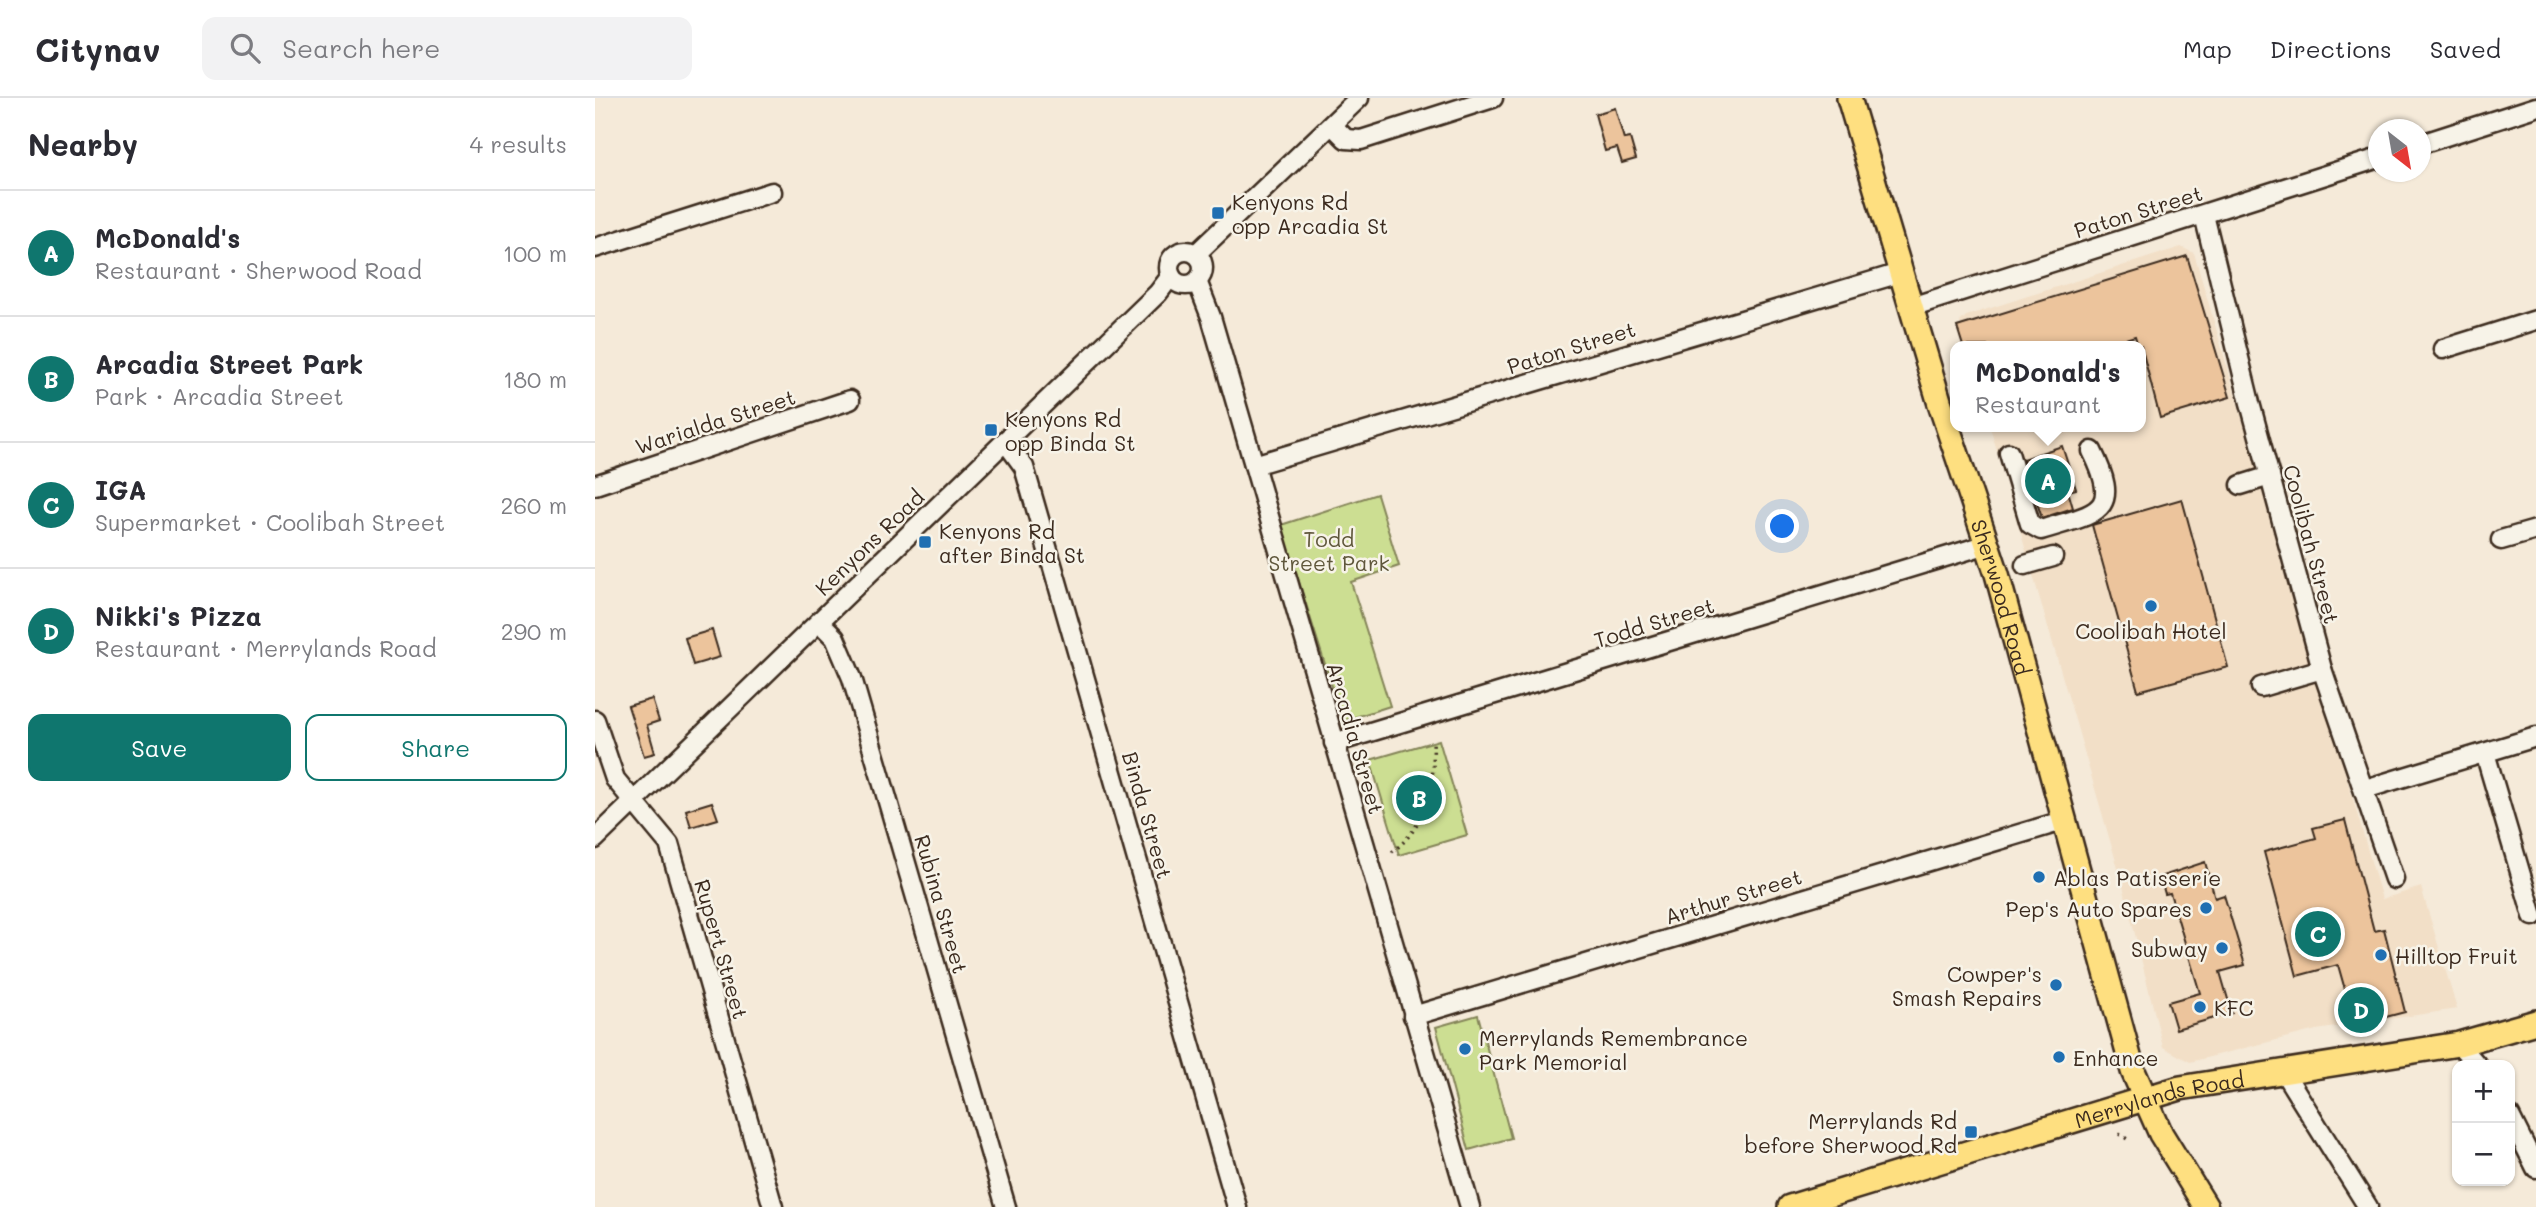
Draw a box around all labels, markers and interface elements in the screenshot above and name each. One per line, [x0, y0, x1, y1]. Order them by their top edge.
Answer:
search box [202, 17, 692, 80]
text: Citynav [35, 27, 160, 70]
icon: search [226, 29, 264, 67]
text: Search here [282, 31, 440, 65]
text: Map [2183, 33, 2232, 64]
text: Directions [2270, 33, 2392, 64]
text: Saved [2430, 33, 2501, 64]
north arrow [2368, 119, 2431, 182]
text: Nearby [28, 124, 138, 164]
text: 4 results [470, 129, 567, 159]
street label: Paton Street [2071, 179, 2205, 243]
place label: Kenyons Rd opp Arcadia St [1232, 188, 1388, 239]
marker: Kenyons Rd opp Arcadia St [1210, 205, 1226, 221]
text: McDonald's [95, 221, 240, 255]
text: A [43, 238, 59, 268]
text: 100 m [503, 238, 567, 268]
text: Restaurant · Sherwood Road [95, 255, 422, 285]
street label: Paton Street [1504, 315, 1638, 379]
popup [1950, 341, 2146, 432]
text: Arcadia Street Park [95, 347, 363, 381]
text: McDonald's [1975, 355, 2121, 389]
text: B [43, 364, 59, 394]
text: 180 m [503, 364, 567, 394]
text: Park · Arcadia Street [95, 381, 344, 411]
street label: Warialda Street [632, 382, 798, 460]
text: Restaurant [1975, 389, 2101, 419]
place label: Kenyons Rd opp Binda St [1005, 405, 1135, 456]
marker: Kenyons Rd opp Binda St [983, 422, 999, 438]
pin: A [2025, 455, 2071, 507]
street label: Coolibah Street [2278, 462, 2346, 626]
text: IGA [95, 473, 146, 507]
street label: Kenyons Road [809, 483, 929, 601]
text: C [42, 490, 60, 520]
text: 260 m [500, 490, 567, 520]
text: Supermarket · Coolibah Street [95, 507, 445, 537]
your location [1765, 509, 1799, 543]
street label: Sherwood Road [1966, 516, 2037, 678]
place label: Kenyons Rd after Binda St [939, 517, 1085, 568]
park label: Todd Street Park [1268, 525, 1390, 576]
marker: Kenyons Rd after Binda St [917, 534, 933, 550]
street label: Todd Street [1591, 591, 1717, 653]
marker: Coolibah Hotel [2143, 598, 2159, 614]
text: Nikki's Pizza [95, 599, 262, 633]
text: D [43, 616, 59, 646]
text: 290 m [501, 616, 567, 646]
place label: Coolibah Hotel [2075, 617, 2227, 644]
text: Restaurant · Merrylands Road [95, 633, 437, 663]
street label: Arcadia Street [1321, 659, 1391, 817]
button: Save [28, 714, 291, 781]
button: Share [305, 714, 567, 781]
street label: Binda Street [1117, 748, 1179, 882]
pin: B [1396, 772, 1442, 824]
street label: Rubina Street [909, 832, 975, 976]
street label: Arthur Street [1661, 862, 1805, 930]
place label: Ablas Patisserie [2053, 864, 2221, 891]
marker: Ablas Patisserie [2031, 869, 2047, 885]
street label: Rupert Street [689, 876, 755, 1022]
place label: Pep's Auto Spares [2006, 895, 2192, 922]
marker: Pep's Auto Spares [2198, 900, 2214, 916]
pin: C [2295, 908, 2341, 960]
place label: Subway [2131, 935, 2208, 962]
marker: Subway [2214, 940, 2230, 956]
place label: Hilltop Fruit [2395, 942, 2518, 969]
marker: Hilltop Fruit [2373, 947, 2389, 963]
place label: Cowper's Smash Repairs [1892, 960, 2042, 1011]
marker: Cowper's Smash Repairs [2048, 977, 2064, 993]
pin: D [2338, 984, 2384, 1036]
place label: KFC [2214, 994, 2253, 1021]
marker: KFC [2192, 999, 2208, 1015]
place label: Merrylands Remembrance Park Memorial [1479, 1024, 1748, 1075]
marker: Merrylands Remembrance Park Memorial [1457, 1041, 1473, 1057]
place label: Enhance [2073, 1044, 2159, 1071]
marker: Enhance [2051, 1049, 2067, 1065]
map controls [2452, 1060, 2515, 1186]
button: + [2452, 1060, 2515, 1123]
street label: Merrylands Road [2071, 1065, 2246, 1133]
place label: Merrylands Rd before Sherwood Rd [1745, 1107, 1957, 1158]
button: − [2452, 1123, 2515, 1186]
marker: Merrylands Rd before Sherwood Rd [1963, 1124, 1979, 1140]

